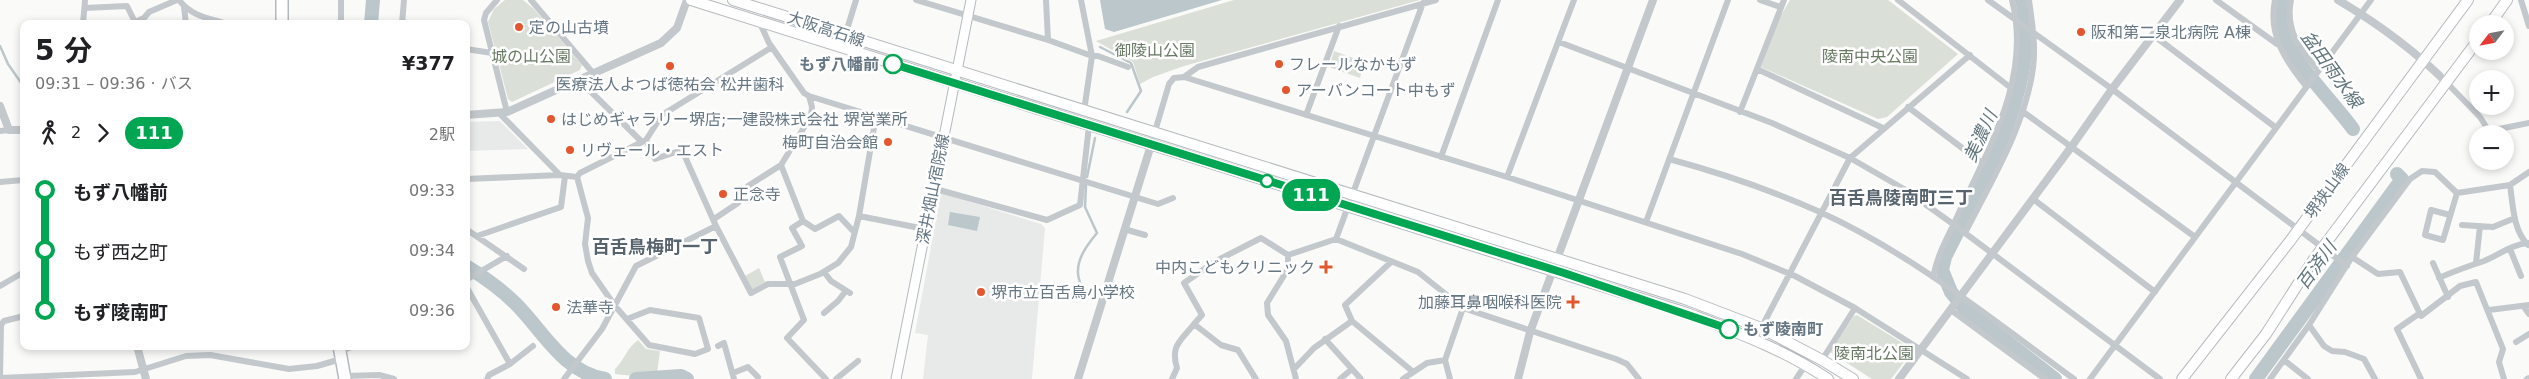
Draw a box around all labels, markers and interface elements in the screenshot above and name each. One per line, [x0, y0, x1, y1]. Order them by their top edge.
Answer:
street label: 大阪高石線 [785, 8, 867, 50]
north arrow [2469, 15, 2514, 60]
map controls [2469, 15, 2514, 170]
place label: 定の山古墳 [529, 18, 609, 37]
marker: 定の山古墳 [513, 21, 525, 33]
place label: 阪和第二泉北病院 A棟 [2091, 23, 2251, 42]
marker: 阪和第二泉北病院 A棟 [2075, 26, 2087, 38]
water label: 盆田雨水線 [2297, 26, 2368, 113]
text: 5 分 [35, 34, 92, 67]
park label: 御陵山公園 [1115, 41, 1195, 60]
park label: 城の山公園 [491, 47, 571, 66]
park label: 陵南中央公園 [1822, 47, 1918, 66]
text: ¥377 [402, 52, 455, 74]
marker: もず八幡前 [883, 54, 903, 74]
place label: もず八幡前 [799, 55, 879, 74]
place label: フレールなかもず [1289, 55, 1417, 74]
marker: フレールなかもず [1273, 58, 1285, 70]
marker: 医療法人よつば徳祐会 松井歯科 [664, 60, 676, 72]
button: + [2469, 70, 2514, 115]
text: 09:31 – 09:36 · バス [35, 74, 193, 93]
place label: 医療法人よつば徳祐会 松井歯科 [555, 75, 785, 94]
place label: アーバンコート中もず [1296, 81, 1456, 100]
marker: アーバンコート中もず [1280, 84, 1292, 96]
water label: 美濃川 [1959, 105, 2002, 165]
place label: はじめギャラリー堺店;一建設株式会社 堺営業所 [561, 110, 907, 129]
marker: はじめギャラリー堺店;一建設株式会社 堺営業所 [545, 113, 557, 125]
icon: walk [35, 119, 63, 147]
icon: forward [89, 119, 117, 147]
text: 111 [135, 122, 173, 143]
text: 2 [71, 123, 81, 142]
text: 2駅 [429, 125, 455, 144]
button: − [2469, 125, 2514, 170]
street label: 深井畑山宿院線 [913, 132, 953, 246]
place label: 梅町自治会館 [782, 133, 878, 152]
marker: 梅町自治会館 [882, 136, 894, 148]
place label: リヴェール・エスト [580, 141, 724, 160]
marker: リヴェール・エスト [564, 144, 576, 156]
street label: 堺狭山線 [2301, 160, 2353, 222]
unlabelled marker [1260, 174, 1274, 188]
line badge: 111 [1282, 179, 1340, 211]
text: もず八幡前 [73, 181, 168, 203]
text: 09:33 [409, 181, 455, 200]
text: 111 [1292, 184, 1330, 205]
place label: 正念寺 [733, 185, 781, 204]
district label: 百舌鳥陵南町三丁 [1829, 187, 1973, 208]
marker: 正念寺 [717, 188, 729, 200]
water label: 百済川 [2292, 235, 2342, 293]
district label: 百舌鳥梅町一丁 [592, 236, 718, 257]
text: もず西之町 [73, 241, 168, 263]
text: 09:34 [409, 241, 455, 260]
place label: 中内こどもクリニック [1155, 258, 1315, 277]
marker: 中内こどもクリニック [1319, 260, 1333, 274]
place label: 堺市立百舌鳥小学校 [991, 283, 1135, 302]
marker: 堺市立百舌鳥小学校 [975, 286, 987, 298]
place label: 加藤耳鼻咽喉科医院 [1418, 293, 1562, 312]
marker: 加藤耳鼻咽喉科医院 [1566, 295, 1580, 309]
place label: 法華寺 [566, 298, 614, 317]
text: もず陵南町 [73, 301, 168, 323]
text: 09:36 [409, 301, 455, 320]
marker: 法華寺 [550, 301, 562, 313]
marker: もず陵南町 [1719, 319, 1739, 339]
place label: もず陵南町 [1743, 320, 1823, 339]
park label: 陵南北公園 [1834, 344, 1914, 363]

